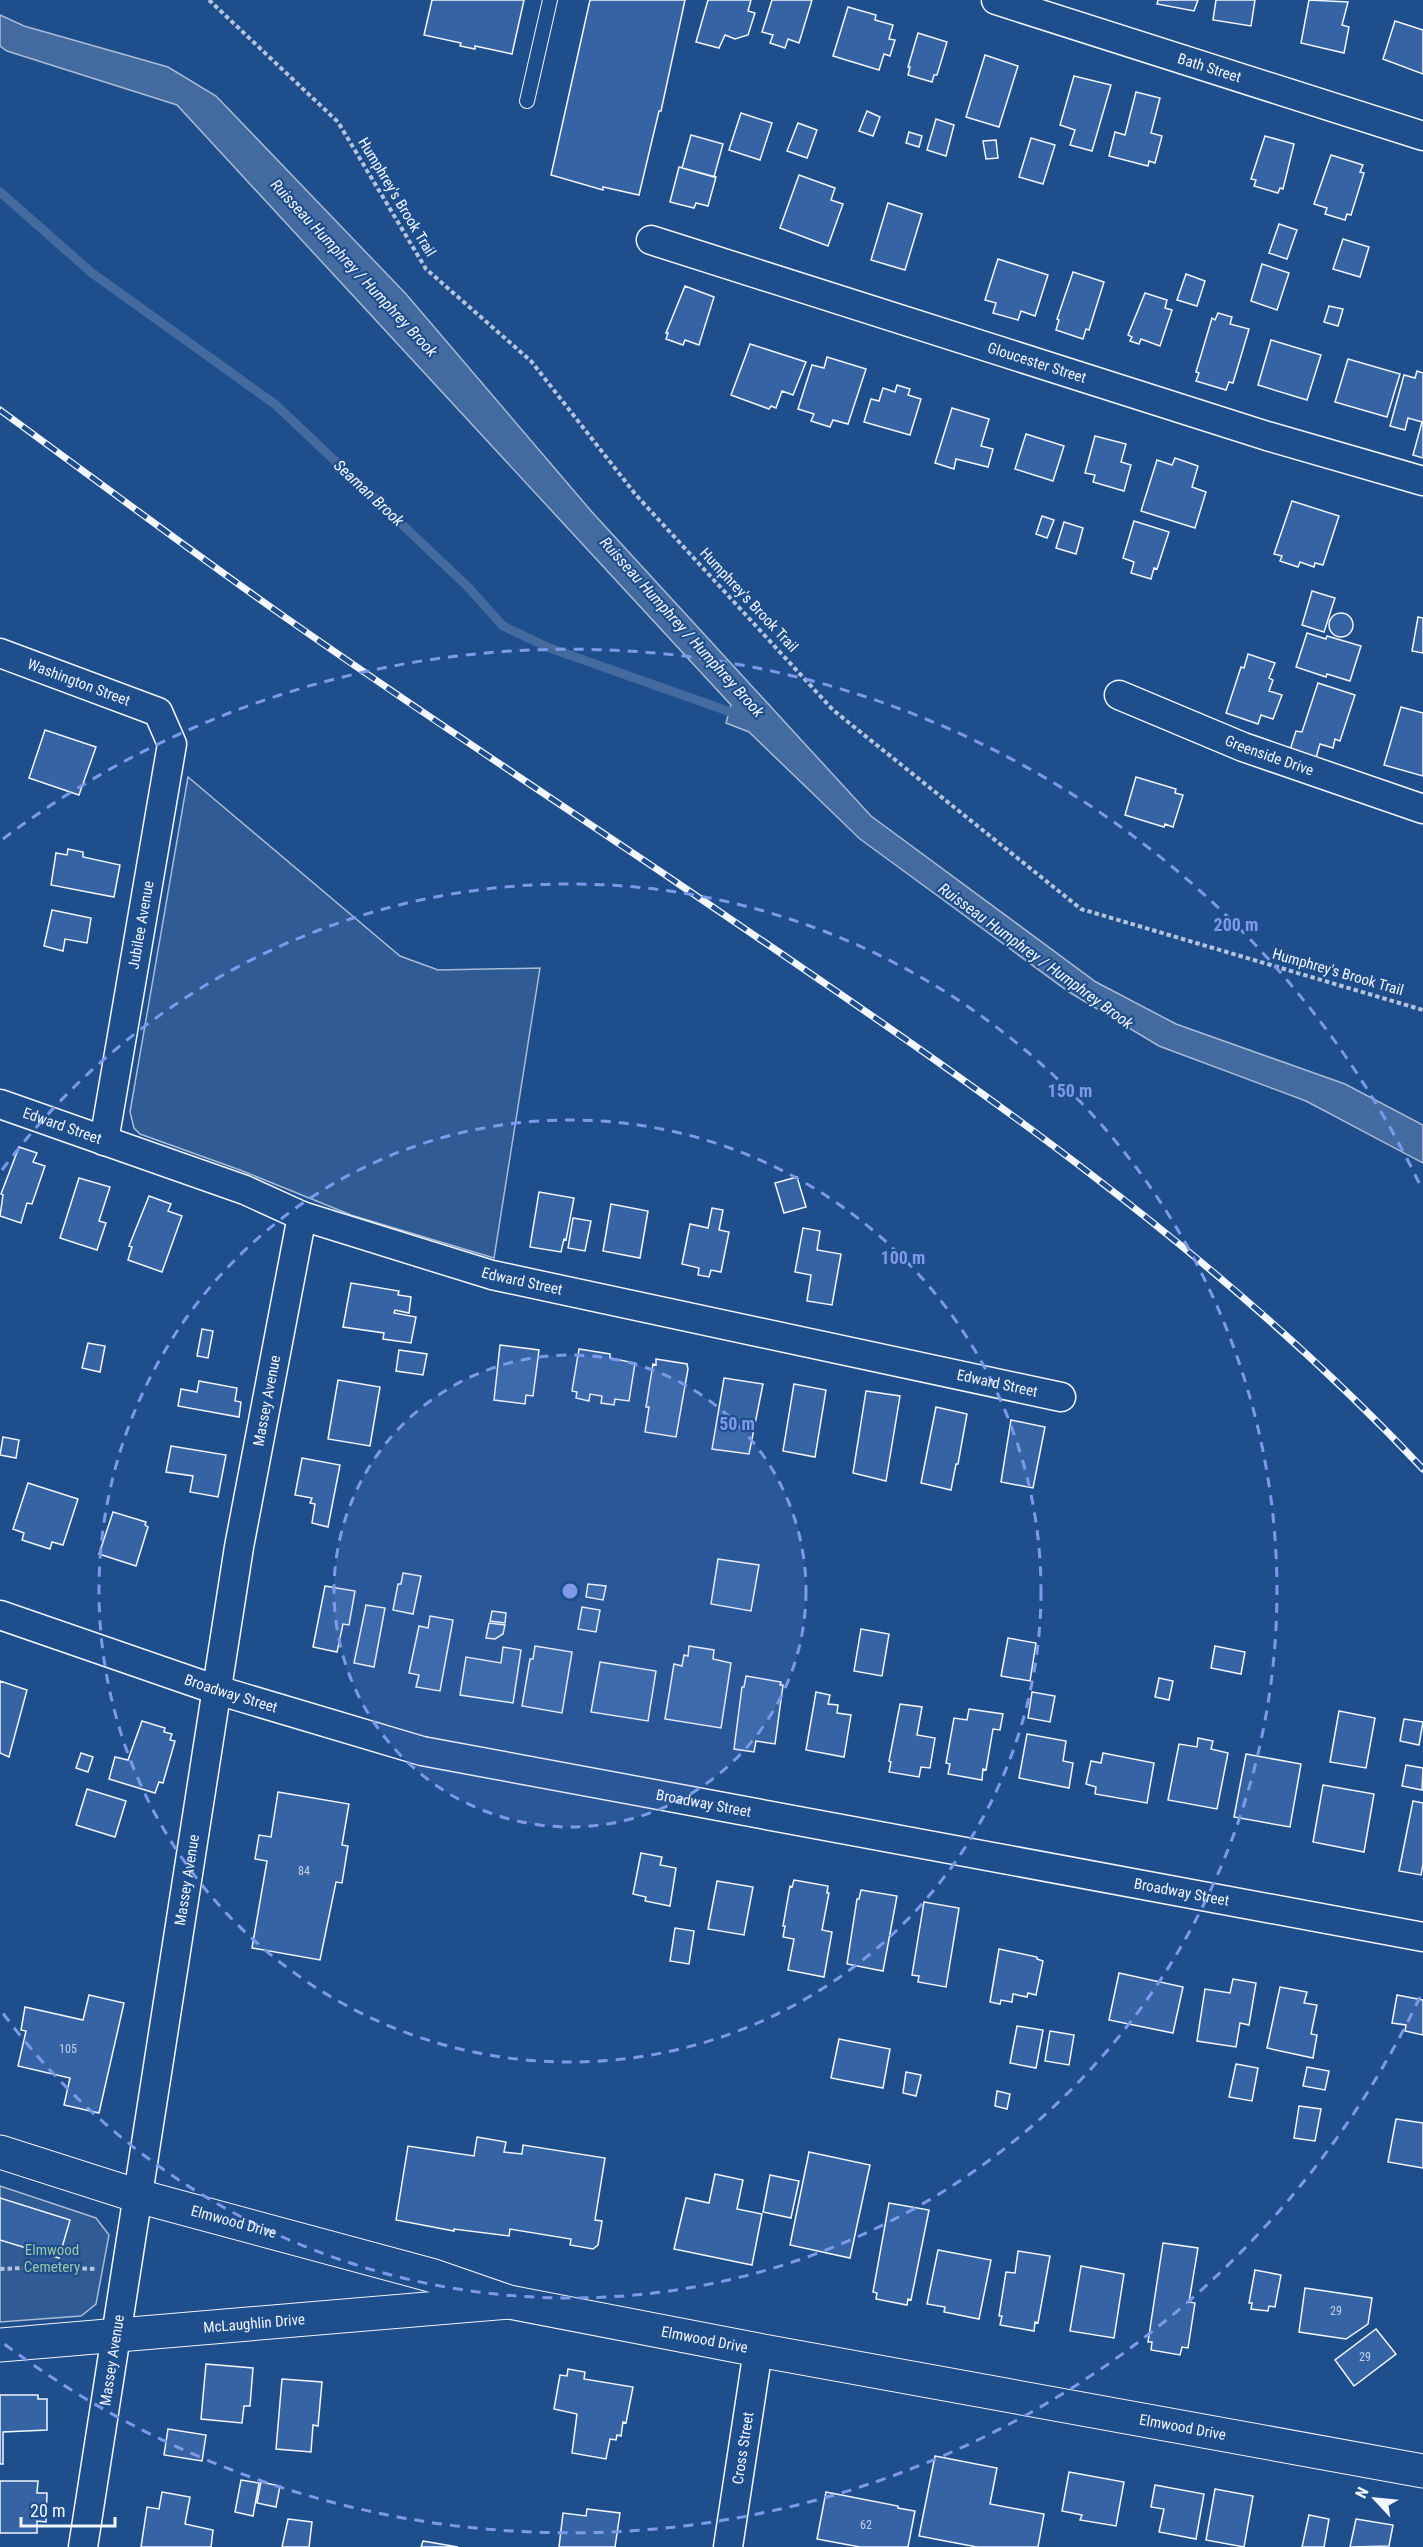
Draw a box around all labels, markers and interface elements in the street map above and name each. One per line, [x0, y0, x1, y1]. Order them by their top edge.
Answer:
street label: Bath Street [1175, 49, 1243, 87]
street label: Humphrey's Brook Trail [354, 134, 440, 260]
water label: Ruisseau Humphrey / Humphrey Brook [267, 175, 442, 361]
street label: Gloucester Street [985, 339, 1089, 387]
water label: Seaman Brook [330, 456, 409, 531]
water label: Ruisseau Humphrey / Humphrey Brook [596, 533, 769, 722]
street label: Humphrey's Brook Trail [696, 544, 802, 656]
street label: Washington Street [25, 655, 133, 710]
street label: Greenside Drive [1222, 731, 1316, 780]
street label: Jubilee Avenue [124, 879, 158, 971]
water label: Ruisseau Humphrey / Humphrey Brook [935, 879, 1138, 1034]
text: 200 m [1214, 914, 1258, 935]
street label: Humphrey's Brook Trail [1270, 945, 1406, 999]
text: 150 m [1048, 1080, 1092, 1101]
street label: Edward Street [20, 1104, 104, 1148]
text: 100 m [881, 1247, 925, 1268]
street label: Edward Street [479, 1263, 564, 1299]
street label: Massey Avenue [249, 1354, 284, 1448]
street label: Edward Street [955, 1366, 1039, 1401]
text: 50 m [719, 1413, 755, 1434]
centre of rings [560, 1581, 580, 1601]
street label: Broadway Street [182, 1670, 280, 1717]
street label: Broadway Street [655, 1786, 753, 1821]
street label: Massey Avenue [171, 1833, 203, 1927]
house number: 84 [298, 1864, 310, 1878]
street label: Broadway Street [1132, 1874, 1231, 1910]
house number: 105 [59, 2042, 77, 2056]
street label: Elmwood Drive [189, 2202, 278, 2242]
park label: Elmwood Cemetery [24, 2241, 80, 2276]
house number: 29 [1330, 2304, 1342, 2318]
street label: McLaughlin Drive [202, 2310, 306, 2337]
street label: Massey Avenue [96, 2313, 128, 2407]
street label: Elmwood Drive [660, 2323, 749, 2357]
house number: 29 [1359, 2350, 1371, 2364]
street label: Cross Street [729, 2411, 757, 2485]
street label: Elmwood Drive [1138, 2411, 1227, 2444]
north arrow [1345, 2469, 1405, 2529]
text: N [1351, 2484, 1373, 2501]
scale bar [21, 2490, 116, 2528]
text: 20 m [30, 2500, 65, 2521]
house number: 62 [860, 2518, 872, 2532]

